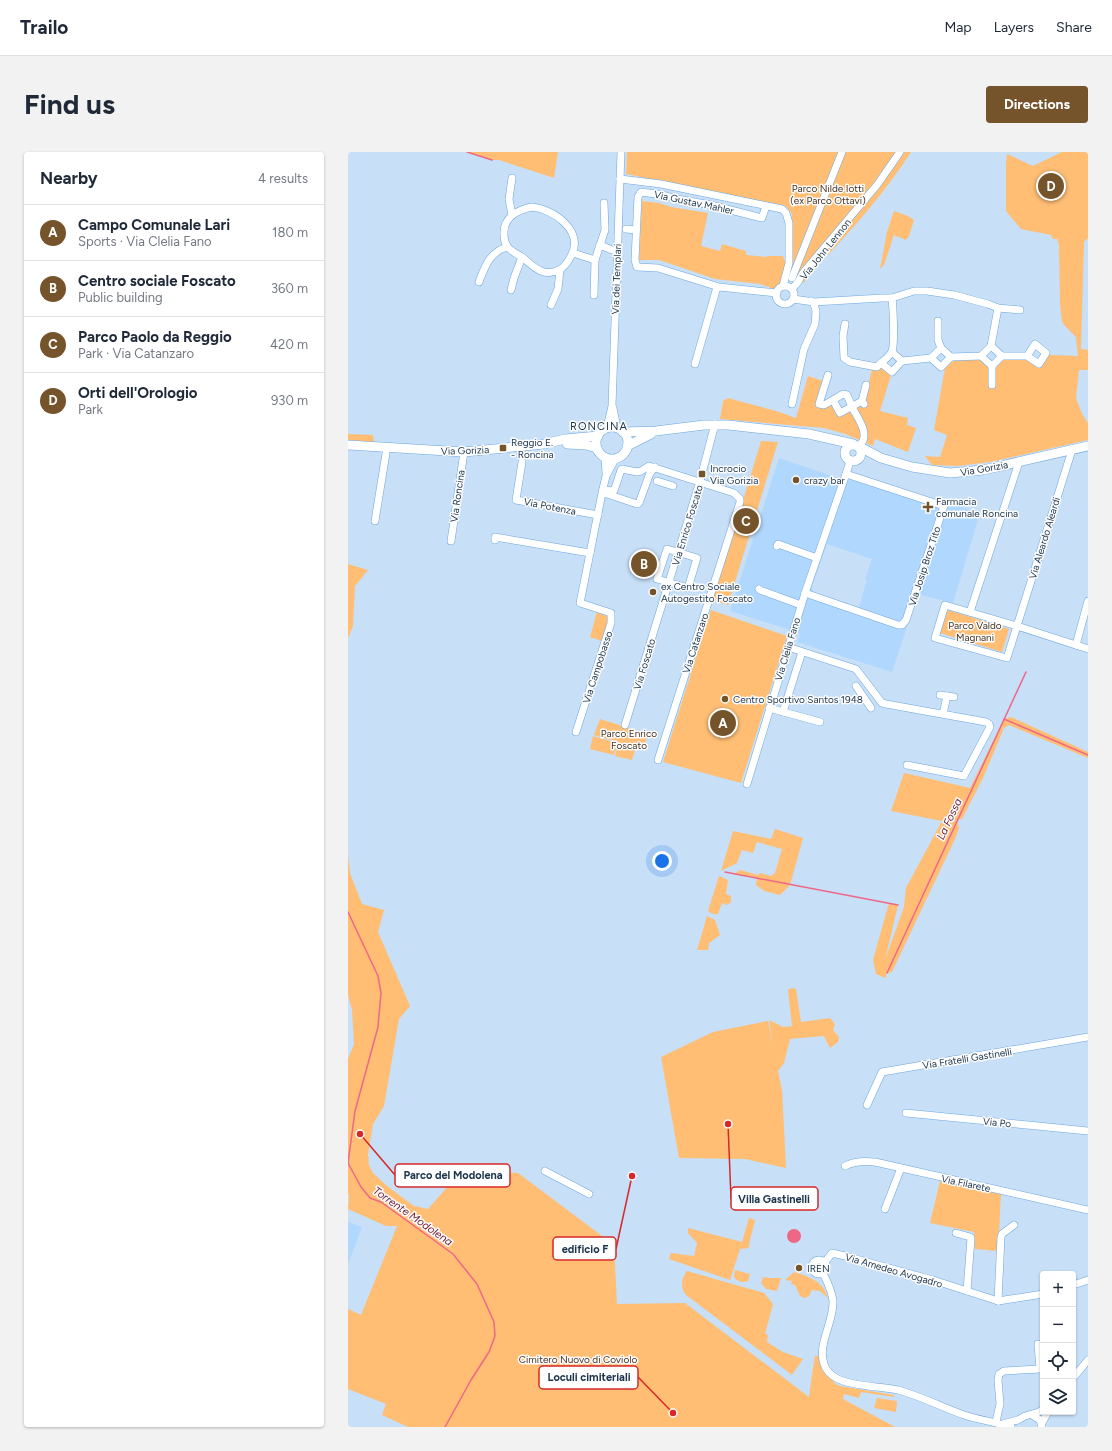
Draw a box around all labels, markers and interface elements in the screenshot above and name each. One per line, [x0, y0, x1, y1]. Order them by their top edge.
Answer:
text: Trailo [20, 16, 68, 39]
text: Map [944, 19, 972, 36]
text: Layers [994, 19, 1034, 36]
text: Share [1056, 19, 1092, 36]
button: Directions [986, 86, 1088, 123]
text: Find us [24, 87, 115, 121]
text: Nearby [40, 168, 98, 188]
text: 4 results [258, 171, 308, 186]
pin: D [1038, 171, 1064, 201]
park label: Parco Nilde Iotti (ex Parco Ottavi) [790, 182, 866, 207]
street label: Via Gustav Mahler [653, 188, 736, 217]
text: Campo Comunale Lari [78, 216, 230, 234]
street label: Via John Lennon [797, 216, 854, 282]
text: A [48, 225, 58, 240]
text: 180 m [272, 225, 308, 240]
text: Sports · Via Clelia Fano [78, 234, 212, 249]
street label: Via dei Templari [609, 243, 624, 315]
text: Centro sociale Foscato [78, 272, 236, 290]
text: B [49, 281, 57, 296]
text: 360 m [271, 281, 308, 296]
text: Public building [78, 290, 163, 305]
text: Parco Paolo da Reggio [78, 328, 232, 346]
text: C [48, 337, 58, 352]
text: 420 m [270, 337, 308, 352]
text: Park · Via Catanzaro [78, 346, 194, 361]
text: Orti dell'Orologio [78, 384, 198, 402]
text: D [48, 393, 58, 408]
text: 930 m [271, 393, 308, 408]
text: Park [78, 402, 103, 417]
district label: RONCINA [570, 420, 628, 433]
place label: Reggio E. - Roncina [511, 436, 554, 461]
street label: Via Gorizia [441, 443, 489, 458]
marker: Reggio E. - Roncina [498, 443, 508, 453]
street label: Via Gorizia [959, 458, 1009, 479]
place label: Incrocio Via Gorizia [710, 462, 758, 487]
street label: Via Roncina [447, 469, 468, 523]
marker: Incrocio Via Gorizia [697, 469, 707, 479]
place label: crazy bar [804, 474, 845, 487]
marker: crazy bar [791, 475, 801, 485]
street label: Via Enrico Foscato [669, 483, 706, 567]
street label: Via Potenza [523, 495, 577, 518]
place label: Farmacia comunale Roncina [936, 495, 1018, 520]
street label: Via Aleardo Aleardi [1026, 496, 1063, 581]
marker: Farmacia comunale Roncina [923, 502, 933, 512]
pin: C [733, 506, 759, 536]
street label: Via Josip Broz Tito [905, 524, 944, 608]
pin: B [631, 549, 657, 579]
place label: ex Centro Sociale Autogestito Foscato [661, 580, 753, 605]
marker: ex Centro Sociale Autogestito Foscato [648, 587, 658, 597]
street label: Via Catanzaro [680, 611, 711, 675]
street label: Via Clelia Fano [772, 616, 803, 682]
park label: Parco Valdo Magnani [948, 619, 1002, 644]
street label: Via Campobasso [580, 629, 615, 705]
street label: Via Foscato [631, 637, 658, 691]
place label: Centro Sportivo Santos 1948 [733, 693, 863, 706]
marker: Centro Sportivo Santos 1948 [720, 694, 730, 704]
pin: A [710, 708, 736, 738]
park label: Parco Enrico Foscato [601, 727, 657, 752]
water label: La Fossa [934, 796, 965, 842]
your location [652, 851, 672, 871]
street label: Via Fratelli Gastinelli [921, 1045, 1013, 1072]
street label: Via Po [982, 1115, 1012, 1130]
callout: Parco del Modolena [395, 1164, 510, 1187]
text: Parco del Modolena [403, 1169, 503, 1182]
street label: Via Filarete [940, 1172, 992, 1195]
water label: Torrente Modolena [370, 1184, 455, 1249]
callout: Villa Gastinelli [731, 1187, 818, 1210]
text: Villa Gastinelli [738, 1193, 810, 1206]
callout: edificio F [553, 1237, 616, 1260]
text: edificio F [562, 1243, 608, 1256]
street label: Via Amedeo Avogadro [844, 1250, 944, 1291]
place label: IREN [807, 1262, 830, 1275]
marker: IREN [794, 1263, 804, 1273]
map controls [1040, 1271, 1076, 1415]
button: + [1040, 1271, 1076, 1307]
button: − [1040, 1307, 1076, 1343]
button: locate [1040, 1343, 1076, 1379]
park label: Cimitero Nuovo di Coviolo [519, 1353, 637, 1366]
callout: Loculi cimiteriali [539, 1366, 638, 1389]
text: Loculi cimiteriali [547, 1371, 631, 1384]
button: layers [1040, 1379, 1076, 1415]

